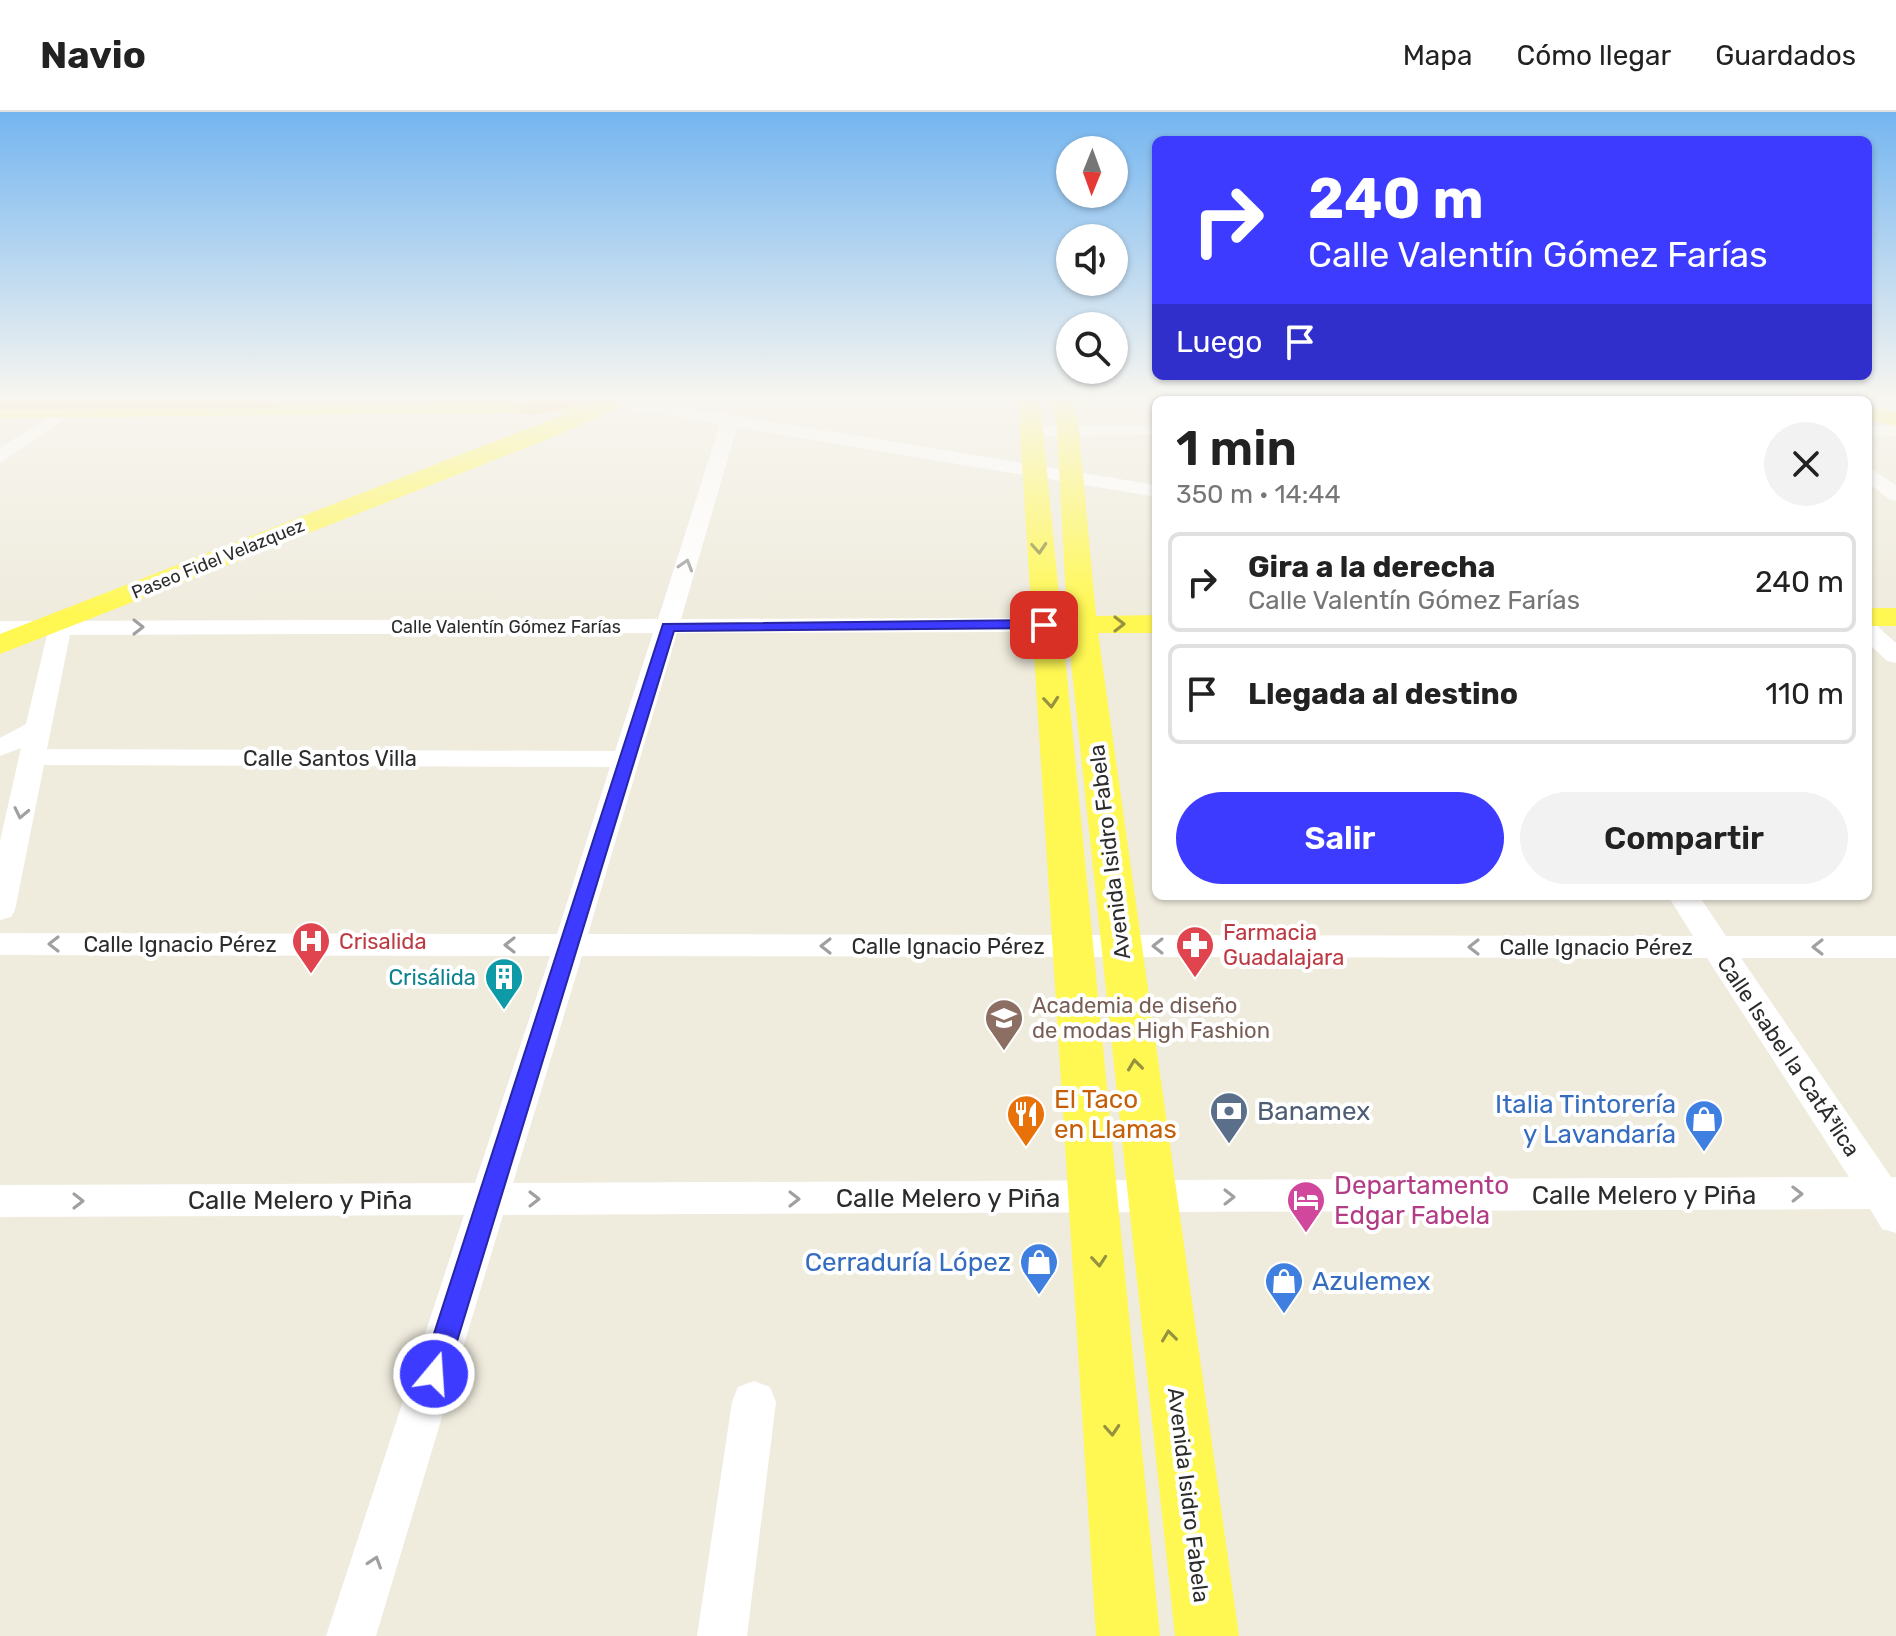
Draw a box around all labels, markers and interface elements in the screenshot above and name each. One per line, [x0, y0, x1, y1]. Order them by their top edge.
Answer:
text: Navio [40, 32, 146, 78]
text: Mapa [1403, 39, 1472, 72]
text: Cómo llegar [1516, 39, 1671, 72]
text: Guardados [1715, 39, 1856, 72]
north arrow [1056, 136, 1128, 208]
map controls [1056, 136, 1128, 384]
text: 240 m [1308, 166, 1484, 232]
icon: right [1176, 168, 1280, 272]
button: sound [1056, 224, 1128, 296]
text: Calle Valentín Gómez Farías [1308, 233, 1768, 276]
button: search [1056, 312, 1128, 384]
icon: arrive [1278, 320, 1322, 364]
text: Luego [1176, 324, 1262, 360]
text: 1 min [1176, 420, 1297, 477]
button: close [1764, 422, 1848, 506]
text: 350 m · 14:44 [1176, 479, 1341, 510]
street label: Paseo Fidel Velazquez [128, 514, 308, 604]
one-way arrow [1030, 542, 1047, 555]
text: Gira a la derecha [1248, 549, 1495, 585]
one-way arrow [677, 559, 693, 573]
icon: right [1180, 560, 1224, 604]
text: 240 m [1755, 564, 1844, 600]
text: Calle Valentín Gómez Farías [1248, 585, 1580, 616]
pin [1010, 591, 1078, 659]
icon: arrive [1022, 603, 1066, 647]
one-way arrow [1113, 615, 1126, 633]
street label: Calle Valentín Gómez Farías [391, 616, 621, 638]
one-way arrow [132, 618, 145, 636]
icon: arrive [1180, 672, 1224, 716]
text: Llegada al destino [1248, 676, 1518, 712]
text: 110 m [1765, 676, 1844, 712]
one-way arrow [1042, 696, 1059, 709]
street label: Avenida Isidro Fabela [1083, 743, 1136, 961]
street label: Calle Santos Villa [243, 745, 417, 772]
button: Salir [1176, 792, 1504, 884]
button: Compartir [1520, 792, 1848, 884]
one-way arrow [13, 806, 30, 819]
place label: Farmacia Guadalajara [1223, 919, 1344, 971]
hospital icon: Crisalida [290, 920, 332, 975]
pharmacy icon: Farmacia Guadalajara [1174, 924, 1216, 979]
place label: Crisalida [339, 928, 427, 955]
street label: Calle Ignacio Pérez [83, 931, 277, 958]
street label: Calle Ignacio Pérez [851, 933, 1045, 960]
street label: Calle Ignacio Pérez [1499, 934, 1693, 961]
one-way arrow [47, 935, 60, 953]
one-way arrow [503, 936, 516, 954]
one-way arrow [819, 937, 832, 955]
one-way arrow [1151, 937, 1164, 955]
one-way arrow [1467, 938, 1480, 956]
one-way arrow [1811, 938, 1824, 956]
street label: Calle Isabel la CatÃ³lica [1711, 951, 1866, 1162]
building icon: Crisálida [483, 956, 525, 1011]
place label: Crisálida [388, 964, 476, 991]
place label: Academia de diseño de modas High Fashion [1032, 992, 1270, 1044]
school or university icon: Academia de diseño de modas High Fashion [983, 997, 1025, 1052]
one-way arrow [1126, 1058, 1143, 1071]
place label: El Taco en Llamas [1054, 1084, 1177, 1145]
place label: Italia Tintorería y Lavandaría [1495, 1089, 1676, 1150]
bank icon: Banamex [1208, 1090, 1250, 1145]
restaurant icon: El Taco en Llamas [1005, 1093, 1047, 1148]
place label: Banamex [1257, 1096, 1370, 1127]
shop icon: Italia Tintorería y Lavandaría [1683, 1098, 1725, 1153]
place label: Departamento Edgar Fabela [1334, 1170, 1509, 1231]
hotel icon: Departamento Edgar Fabela [1285, 1179, 1327, 1234]
street label: Calle Melero y Piña [1532, 1180, 1756, 1211]
street label: Calle Melero y Piña [836, 1183, 1060, 1214]
street label: Calle Melero y Piña [188, 1185, 412, 1216]
one-way arrow [1791, 1185, 1804, 1202]
one-way arrow [1223, 1188, 1236, 1206]
one-way arrow [788, 1190, 801, 1208]
one-way arrow [528, 1191, 541, 1208]
one-way arrow [72, 1192, 85, 1210]
shop icon: Cerraduría López [1018, 1241, 1060, 1296]
place label: Cerraduría López [805, 1247, 1011, 1278]
one-way arrow [1090, 1255, 1107, 1268]
shop icon: Azulemex [1263, 1260, 1305, 1315]
place label: Azulemex [1312, 1266, 1431, 1297]
one-way arrow [1160, 1330, 1177, 1343]
position arrow [392, 1332, 476, 1416]
street label: Avenida Isidro Fabela [1162, 1386, 1215, 1604]
one-way arrow [1103, 1424, 1120, 1437]
one-way arrow [365, 1555, 381, 1569]

